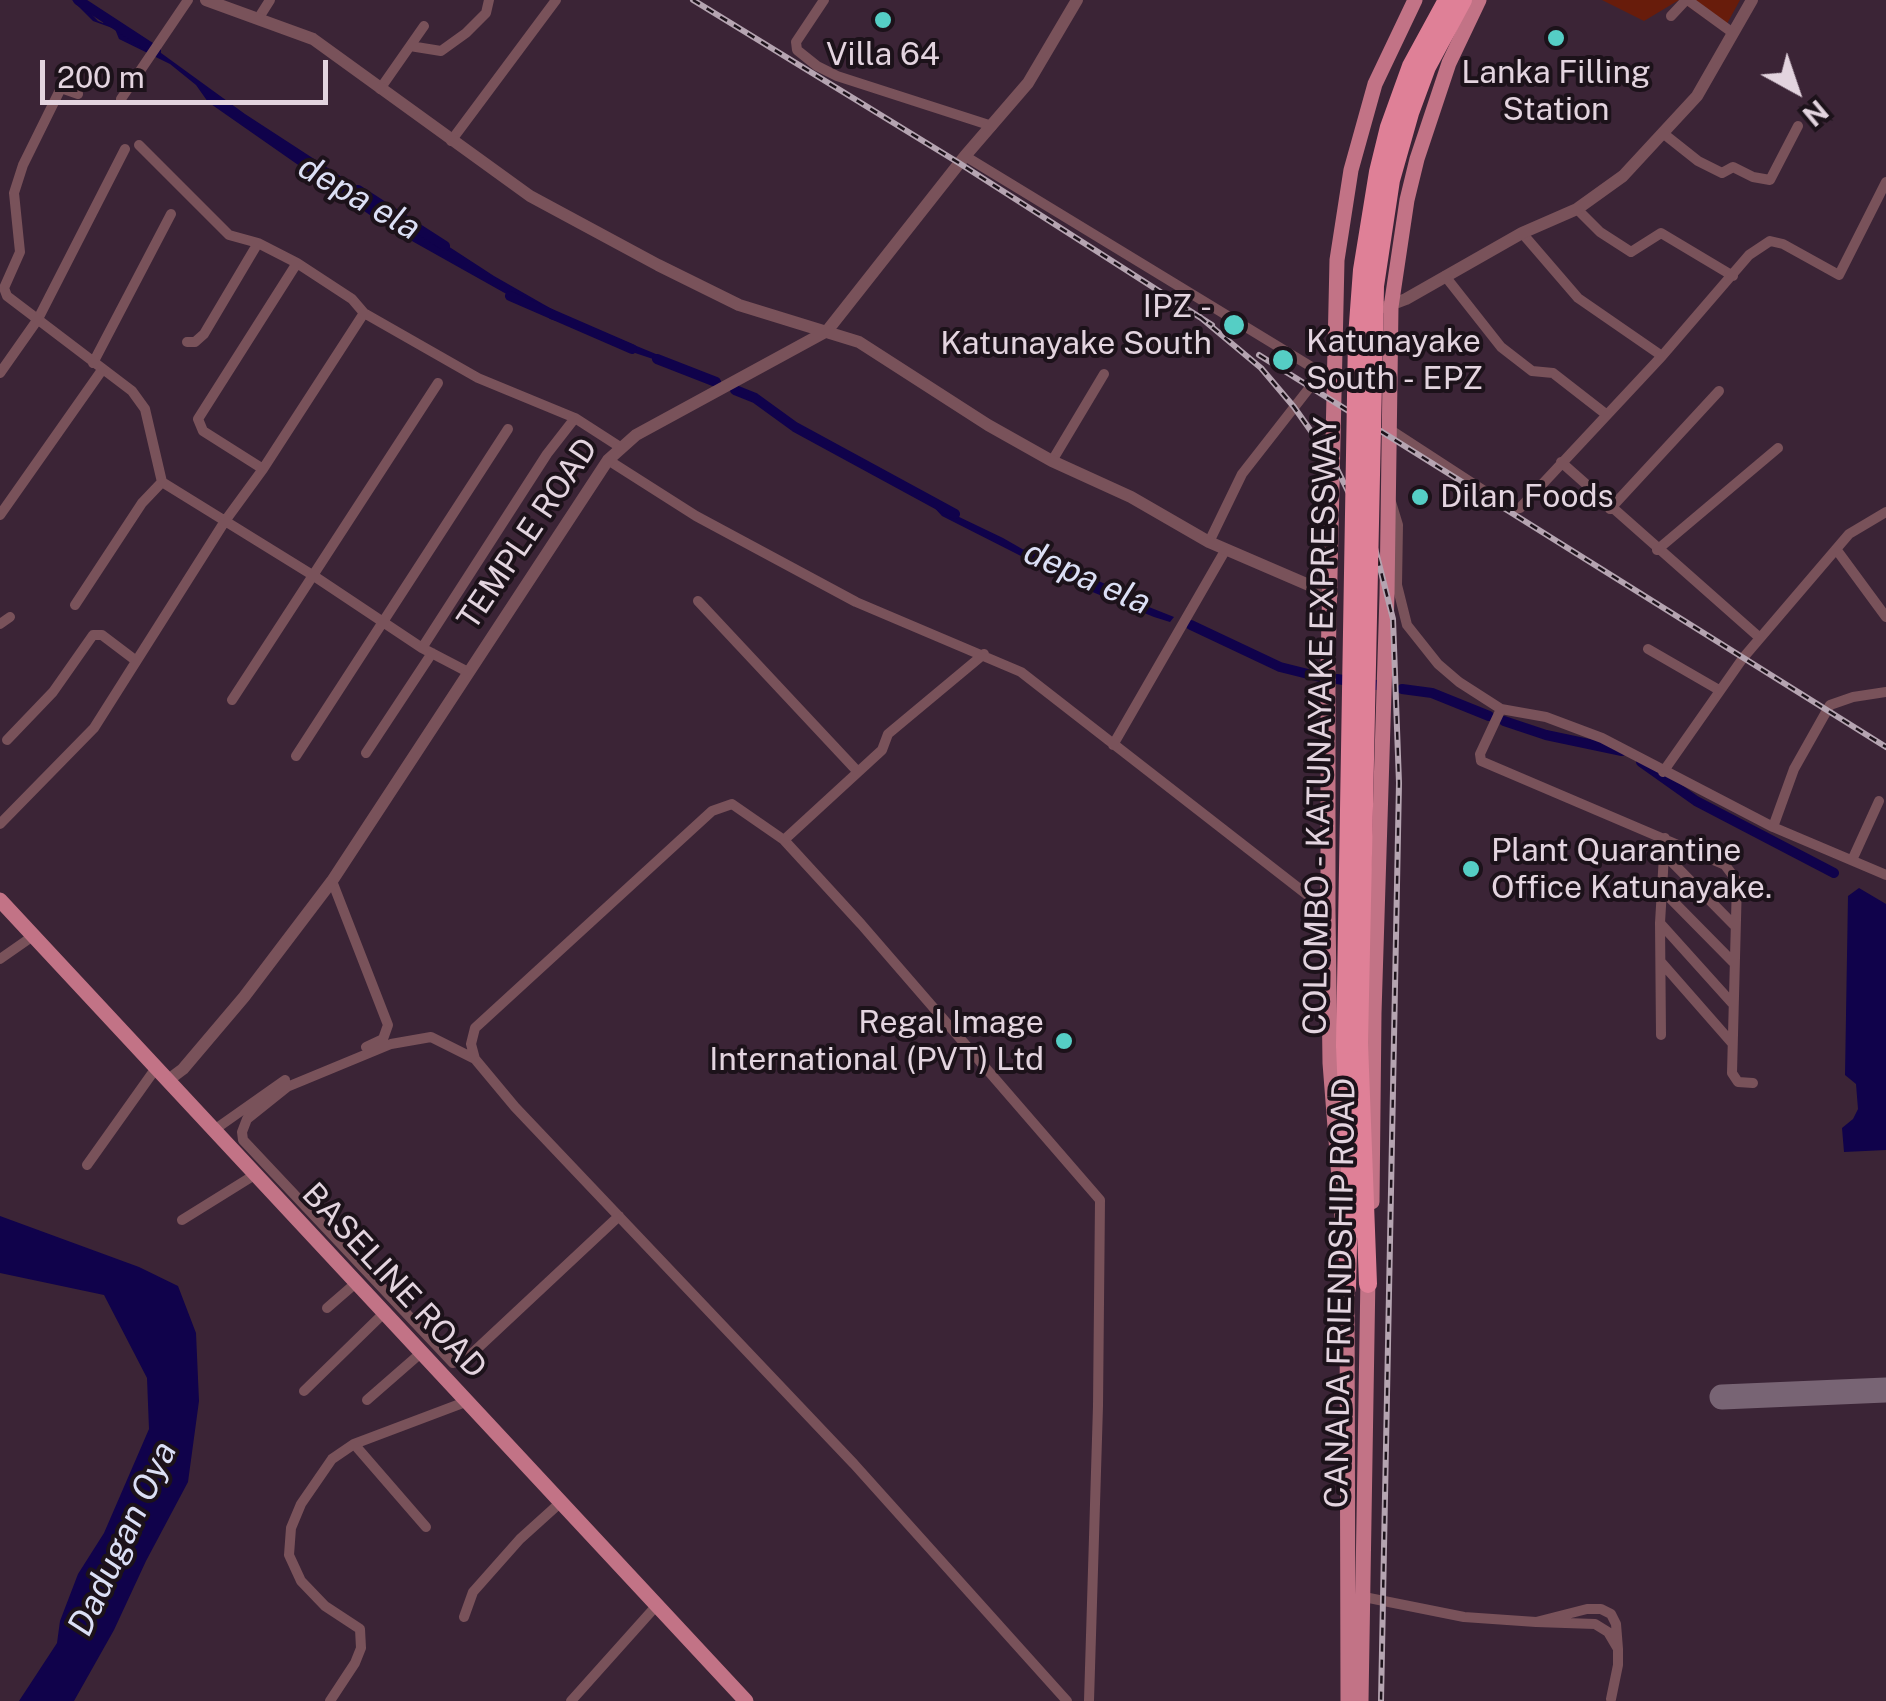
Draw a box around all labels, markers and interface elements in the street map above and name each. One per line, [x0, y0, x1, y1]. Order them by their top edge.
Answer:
marker: Villa 64 [872, 9, 894, 31]
marker: Lanka Filling Station [1545, 27, 1567, 49]
place label: Villa 64 [826, 36, 940, 74]
scale bar [45, 40, 332, 102]
north arrow [1746, 40, 1846, 140]
place label: Lanka Filling Station [1461, 54, 1651, 129]
text: 200 m [57, 59, 145, 95]
text: N [1797, 94, 1835, 133]
water label: depa ela [290, 146, 428, 250]
place label: IPZ - Katunayake South [940, 288, 1212, 363]
marker: IPZ - Katunayake South [1221, 312, 1247, 338]
place label: Katunayake South - EPZ [1306, 323, 1483, 398]
marker: Katunayake South - EPZ [1270, 347, 1296, 373]
street label: COLOMBO - KATUNAYAKE EXPRESSWAY [1296, 417, 1346, 1035]
street label: TEMPLE ROAD [450, 431, 606, 637]
place label: Dilan Foods [1440, 478, 1614, 516]
marker: Dilan Foods [1409, 486, 1431, 508]
water label: depa ela [1017, 532, 1157, 624]
place label: Plant Quarantine Office Katunayake. [1491, 832, 1772, 907]
marker: Plant Quarantine Office Katunayake. [1460, 858, 1482, 880]
place label: Regal Image International (PVT) Ltd [709, 1004, 1044, 1079]
marker: Regal Image International (PVT) Ltd [1053, 1030, 1075, 1052]
street label: CANADA FRIENDSHIP ROAD [1318, 1077, 1364, 1509]
street label: BASELINE ROAD [294, 1175, 494, 1387]
water label: Dadugan Oya [60, 1435, 186, 1643]

